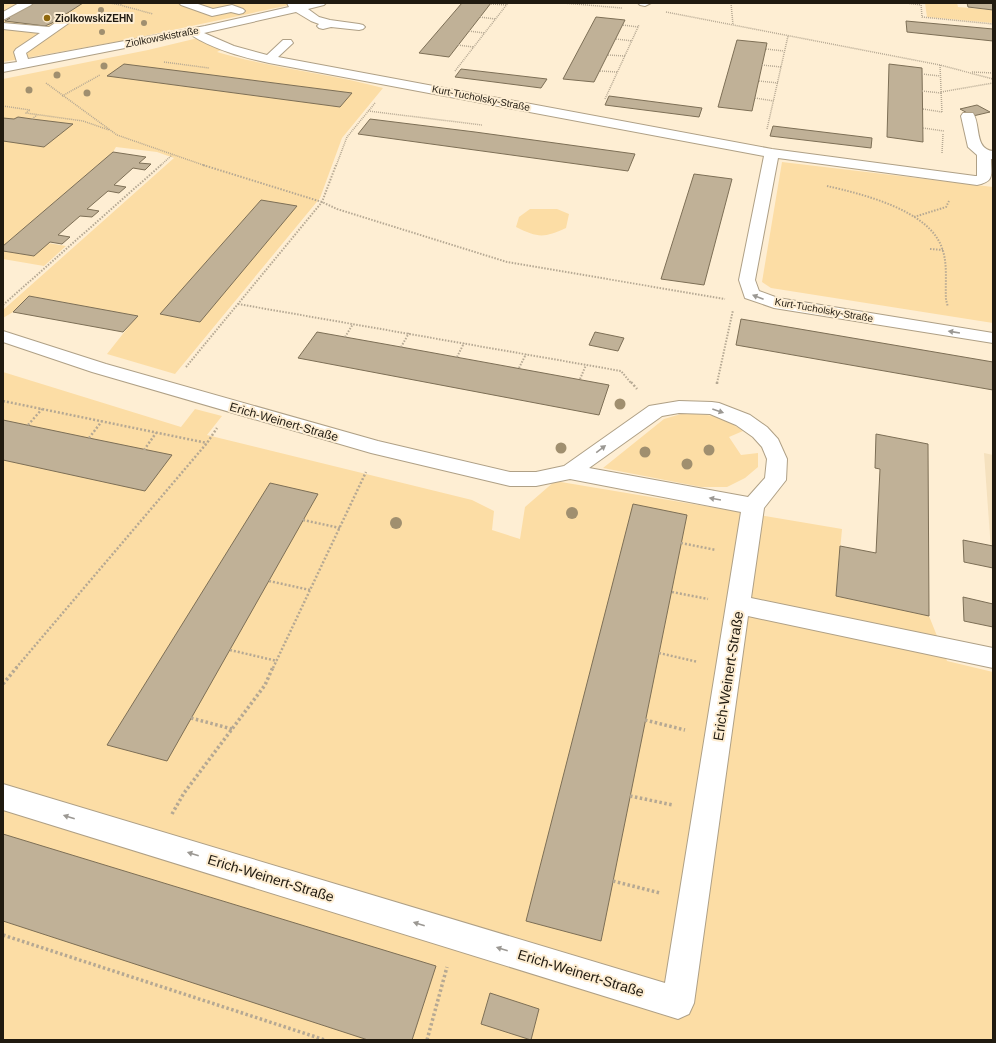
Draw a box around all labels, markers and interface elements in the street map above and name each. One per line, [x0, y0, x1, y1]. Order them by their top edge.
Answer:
marker: ZiolkowskiZEHN [42, 13, 52, 23]
place label: ZiolkowskiZEHN [55, 13, 133, 24]
street label: Ziolkowskistraße [124, 24, 200, 50]
street label: Kurt-Tucholsky-Straße [431, 83, 531, 113]
one-way arrow [751, 293, 763, 299]
street label: Kurt-Tucholsky-Straße [774, 296, 874, 324]
one-way arrow [948, 328, 961, 334]
street label: Erich-Weinert-Straße [228, 400, 340, 444]
one-way arrow [713, 408, 725, 414]
one-way arrow [596, 445, 606, 453]
one-way arrow [708, 495, 721, 501]
street label: Erich-Weinert-Straße [710, 610, 746, 742]
one-way arrow [62, 814, 74, 820]
one-way arrow [187, 851, 199, 857]
street label: Erich-Weinert-Straße [206, 851, 336, 905]
one-way arrow [413, 921, 425, 927]
one-way arrow [496, 946, 508, 952]
street label: Erich-Weinert-Straße [516, 946, 646, 1000]

